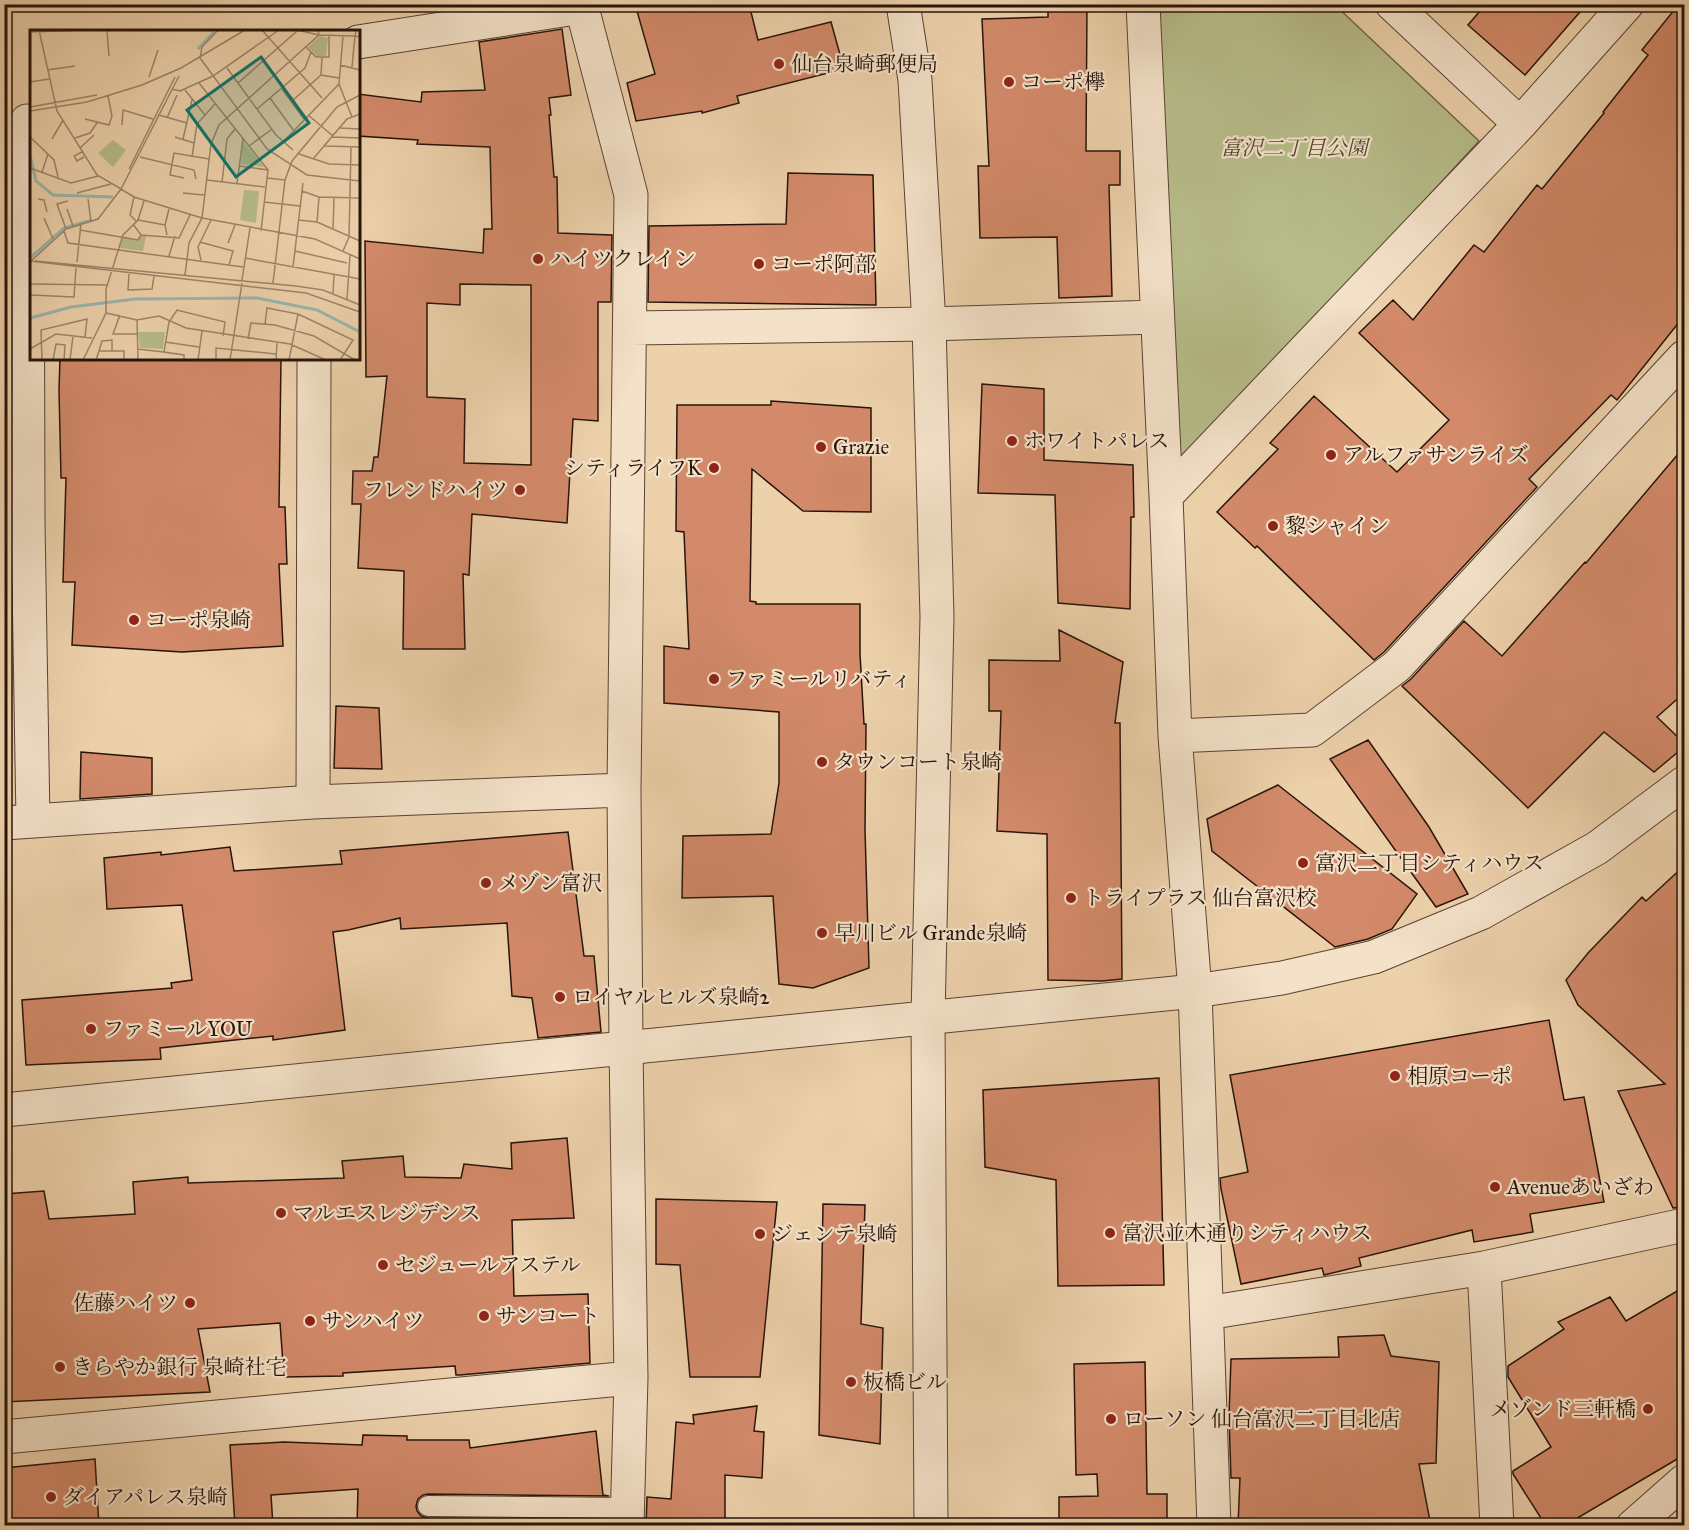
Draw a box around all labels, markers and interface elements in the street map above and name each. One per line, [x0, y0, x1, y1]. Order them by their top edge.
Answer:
inset map [30, 30, 360, 360]
place label: 仙台泉崎郵便局 [791, 51, 938, 77]
marker: 仙台泉崎郵便局 [772, 57, 786, 71]
place label: コーポ欅 [1021, 69, 1105, 95]
marker: コーポ欅 [1002, 75, 1016, 89]
park label: 富沢二丁目公園 [1221, 135, 1370, 161]
place label: ハイツクレイン [550, 246, 696, 272]
place label: コーポ阿部 [771, 251, 876, 277]
marker: ハイツクレイン [531, 252, 545, 266]
marker: コーポ阿部 [752, 257, 766, 271]
place label: ホワイトパレス [1024, 428, 1169, 454]
place label: Grazie [833, 434, 889, 460]
marker: ホワイトパレス [1005, 434, 1019, 448]
marker: Grazie [814, 440, 828, 454]
place label: アルファサンライズ [1343, 442, 1529, 468]
marker: アルファサンライズ [1324, 448, 1338, 462]
place label: シティライフK [564, 455, 703, 481]
marker: シティライフK [707, 461, 721, 475]
place label: フレンドハイツ [363, 477, 508, 503]
marker: フレンドハイツ [513, 483, 527, 497]
place label: 黎シャイン [1285, 513, 1390, 539]
marker: 黎シャイン [1266, 519, 1280, 533]
place label: コーポ泉崎 [146, 607, 251, 633]
marker: コーポ泉崎 [127, 613, 141, 627]
place label: ファミールリバティ [726, 666, 912, 692]
marker: ファミールリバティ [707, 672, 721, 686]
place label: タウンコート泉崎 [834, 749, 1002, 775]
marker: タウンコート泉崎 [815, 755, 829, 769]
place label: 富沢二丁目シティハウス [1315, 850, 1544, 876]
marker: 富沢二丁目シティハウス [1296, 856, 1310, 870]
place label: メゾン富沢 [498, 870, 602, 896]
marker: メゾン富沢 [479, 876, 493, 890]
place label: トライプラス 仙台富沢校 [1083, 885, 1317, 911]
marker: トライプラス 仙台富沢校 [1064, 891, 1078, 905]
place label: 早川ビル Grande泉崎 [834, 920, 1027, 946]
marker: 早川ビル Grande泉崎 [815, 926, 829, 940]
place label: ロイヤルヒルズ泉崎2 [572, 984, 771, 1010]
marker: ロイヤルヒルズ泉崎2 [553, 990, 567, 1004]
place label: ファミールYOU [103, 1016, 253, 1042]
marker: ファミールYOU [84, 1022, 98, 1036]
place label: 相原コーポ [1407, 1063, 1512, 1089]
marker: 相原コーポ [1388, 1069, 1402, 1083]
place label: Avenueあいざわ [1506, 1174, 1654, 1200]
marker: Avenueあいざわ [1488, 1180, 1502, 1194]
place label: マルエスレジデンス [293, 1200, 480, 1226]
marker: マルエスレジデンス [274, 1206, 288, 1220]
place label: 富沢並木通りシティハウス [1122, 1220, 1372, 1246]
place label: ジェンテ泉崎 [772, 1221, 898, 1247]
marker: 富沢並木通りシティハウス [1103, 1226, 1117, 1240]
marker: ジェンテ泉崎 [753, 1227, 767, 1241]
place label: セジュールアステル [395, 1252, 581, 1278]
marker: セジュールアステル [376, 1258, 390, 1272]
place label: 佐藤ハイツ [73, 1290, 178, 1316]
marker: 佐藤ハイツ [183, 1296, 197, 1310]
place label: サンコート [496, 1303, 600, 1329]
place label: サンハイツ [322, 1308, 424, 1334]
marker: サンコート [477, 1309, 491, 1323]
marker: サンハイツ [303, 1314, 317, 1328]
place label: きらやか銀行 泉崎社宅 [72, 1354, 287, 1380]
marker: きらやか銀行 泉崎社宅 [53, 1360, 67, 1374]
place label: 板橋ビル [863, 1369, 947, 1395]
marker: 板橋ビル [844, 1375, 858, 1389]
place label: メゾンド三軒橋 [1490, 1396, 1636, 1422]
marker: メゾンド三軒橋 [1641, 1402, 1655, 1416]
place label: ローソン 仙台富沢二丁目北店 [1123, 1406, 1400, 1432]
marker: ローソン 仙台富沢二丁目北店 [1104, 1412, 1118, 1426]
place label: ダイアパレス泉崎 [63, 1484, 228, 1510]
marker: ダイアパレス泉崎 [44, 1490, 58, 1504]

